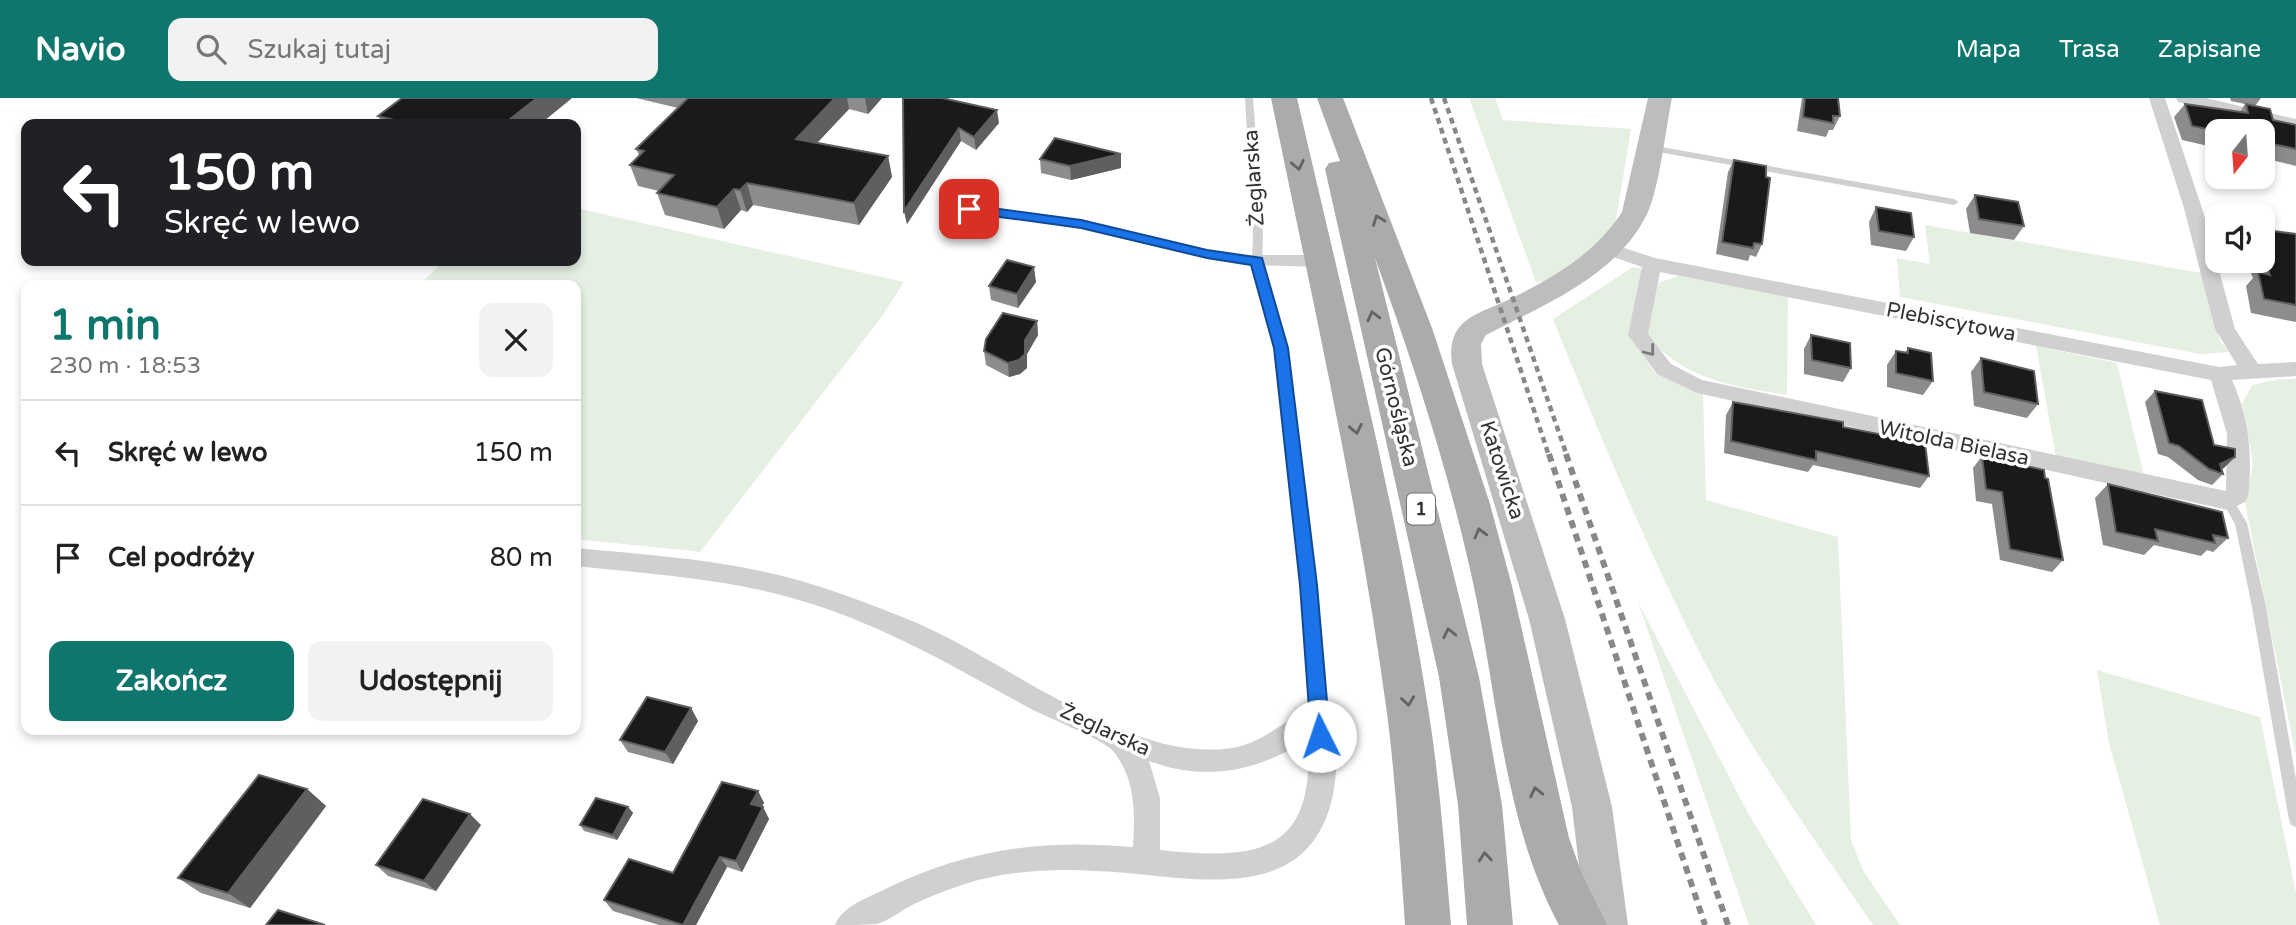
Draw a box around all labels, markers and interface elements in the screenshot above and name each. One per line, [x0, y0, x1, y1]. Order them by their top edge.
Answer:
search box [168, 18, 658, 81]
text: Navio [35, 30, 126, 69]
icon: search [192, 30, 230, 68]
text: Szukaj tutaj [248, 34, 391, 65]
text: Mapa [1956, 35, 2021, 64]
text: Trasa [2059, 35, 2120, 64]
text: Zapisane [2158, 35, 2261, 64]
north arrow [2205, 119, 2275, 189]
map controls [2205, 119, 2275, 273]
street label: Żeglarska [1238, 129, 1270, 227]
text: 150 m [164, 144, 314, 203]
icon: left [49, 147, 140, 238]
one-way arrow [1290, 159, 1304, 171]
pin [939, 179, 999, 239]
icon: arrive [950, 190, 988, 228]
button: sound [2205, 203, 2275, 273]
text: Skręć w lewo [164, 204, 360, 242]
one-way arrow [1372, 215, 1386, 227]
street label: Plebiscytowa [1884, 297, 2018, 347]
text: 1 min [49, 300, 161, 351]
button: close [479, 303, 553, 377]
one-way arrow [1367, 310, 1381, 322]
one-way arrow [1642, 343, 1655, 355]
street label: Górnośląska [1369, 345, 1423, 469]
text: 230 m · 18:53 [49, 352, 201, 380]
street label: Witolda Bielasa [1877, 415, 2031, 471]
street label: Katowicka [1474, 418, 1530, 522]
one-way arrow [1348, 423, 1363, 435]
icon: left [49, 434, 87, 472]
text: Skręć w lewo [108, 437, 268, 468]
text: 150 m [473, 437, 553, 468]
road number: 1 [1407, 494, 1435, 524]
one-way arrow [1473, 528, 1488, 540]
icon: arrive [49, 539, 87, 577]
text: Cel podróży [108, 542, 255, 573]
text: 80 m [490, 542, 553, 573]
one-way arrow [1442, 627, 1457, 639]
button: Zakończ [49, 641, 294, 721]
button: Udostępnij [308, 641, 553, 721]
one-way arrow [1400, 695, 1415, 707]
street label: Żeglarska [1056, 698, 1154, 762]
position arrow [1283, 699, 1357, 773]
one-way arrow [1529, 787, 1544, 799]
one-way arrow [1478, 851, 1493, 862]

